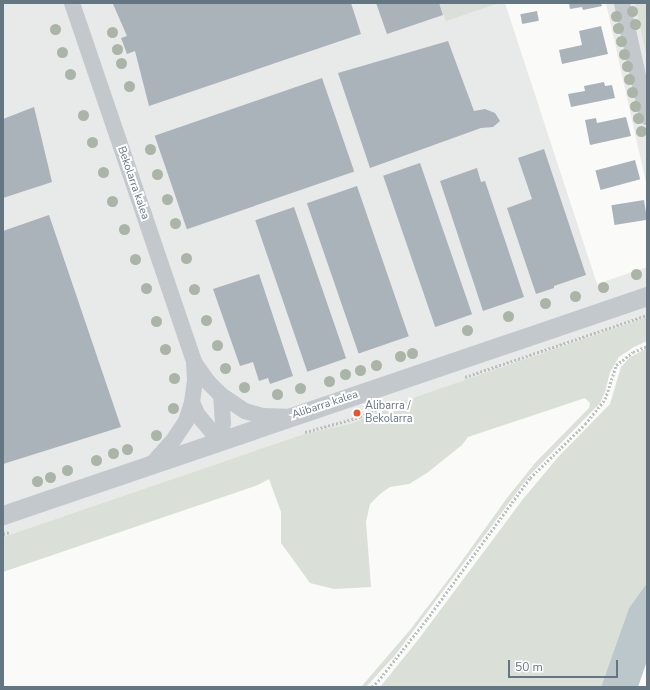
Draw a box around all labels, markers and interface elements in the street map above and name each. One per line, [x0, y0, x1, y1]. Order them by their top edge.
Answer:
street label: Bekolarra kalea [114, 145, 152, 221]
street label: Alibarra kalea [290, 388, 360, 422]
place label: Alibarra / Bekolarra [365, 400, 413, 426]
marker: Alibarra / Bekolarra [352, 408, 362, 418]
scale bar [510, 652, 620, 678]
text: 50 m [515, 659, 543, 675]

